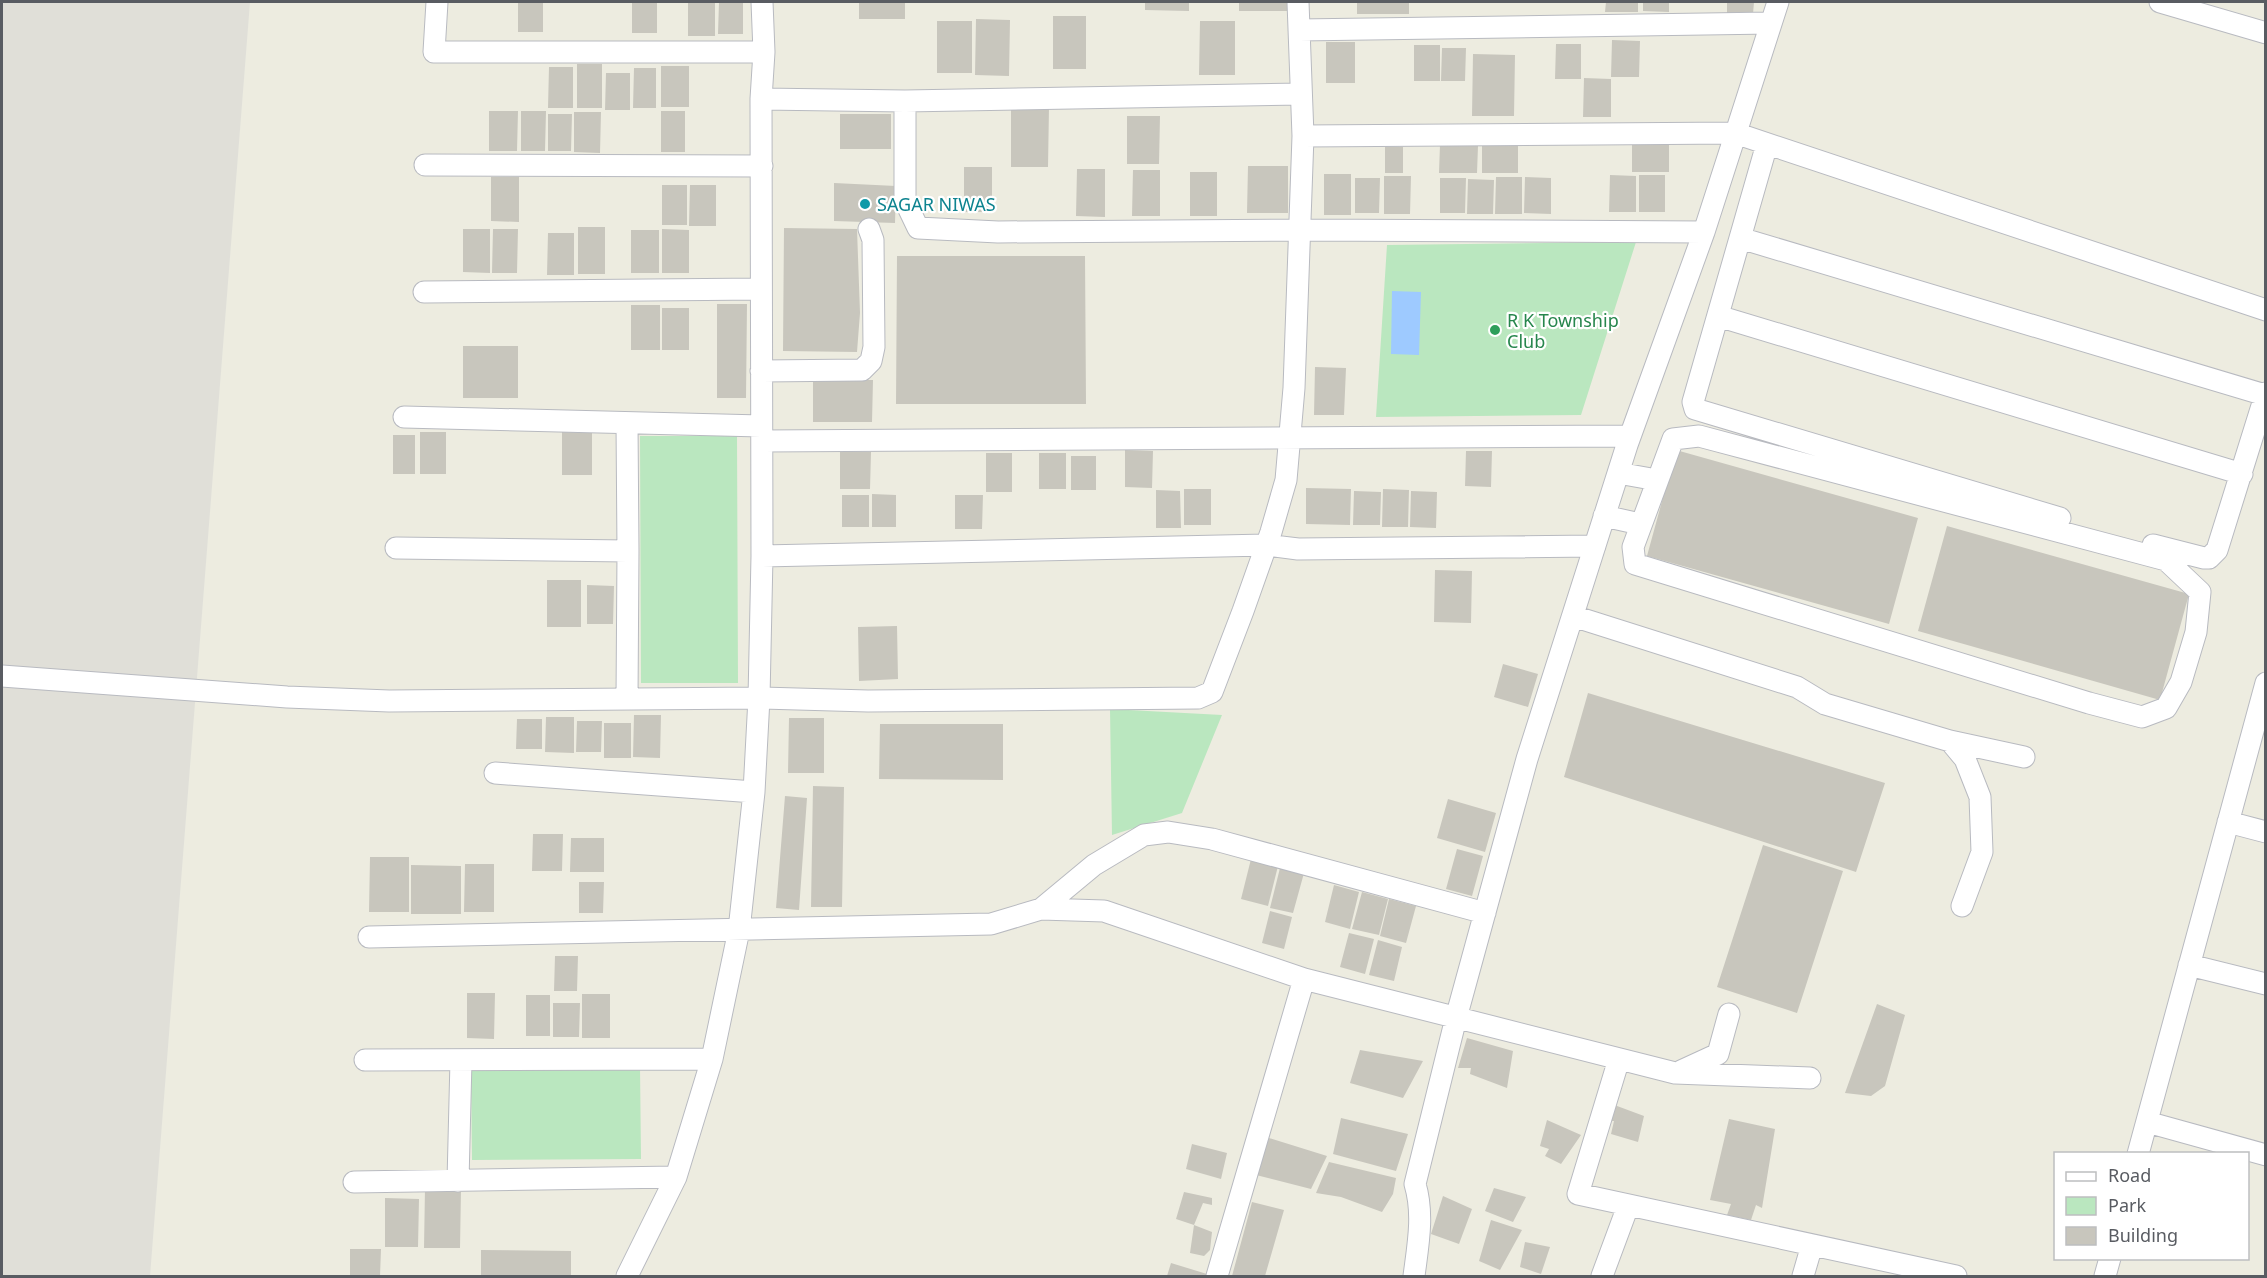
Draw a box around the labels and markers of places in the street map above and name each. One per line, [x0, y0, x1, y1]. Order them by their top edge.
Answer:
place label: SAGAR NIWAS [877, 192, 996, 216]
marker: SAGAR NIWAS [858, 197, 872, 211]
place label: R K Township Club [1507, 308, 1619, 353]
marker: R K Township Club [1488, 323, 1502, 337]

